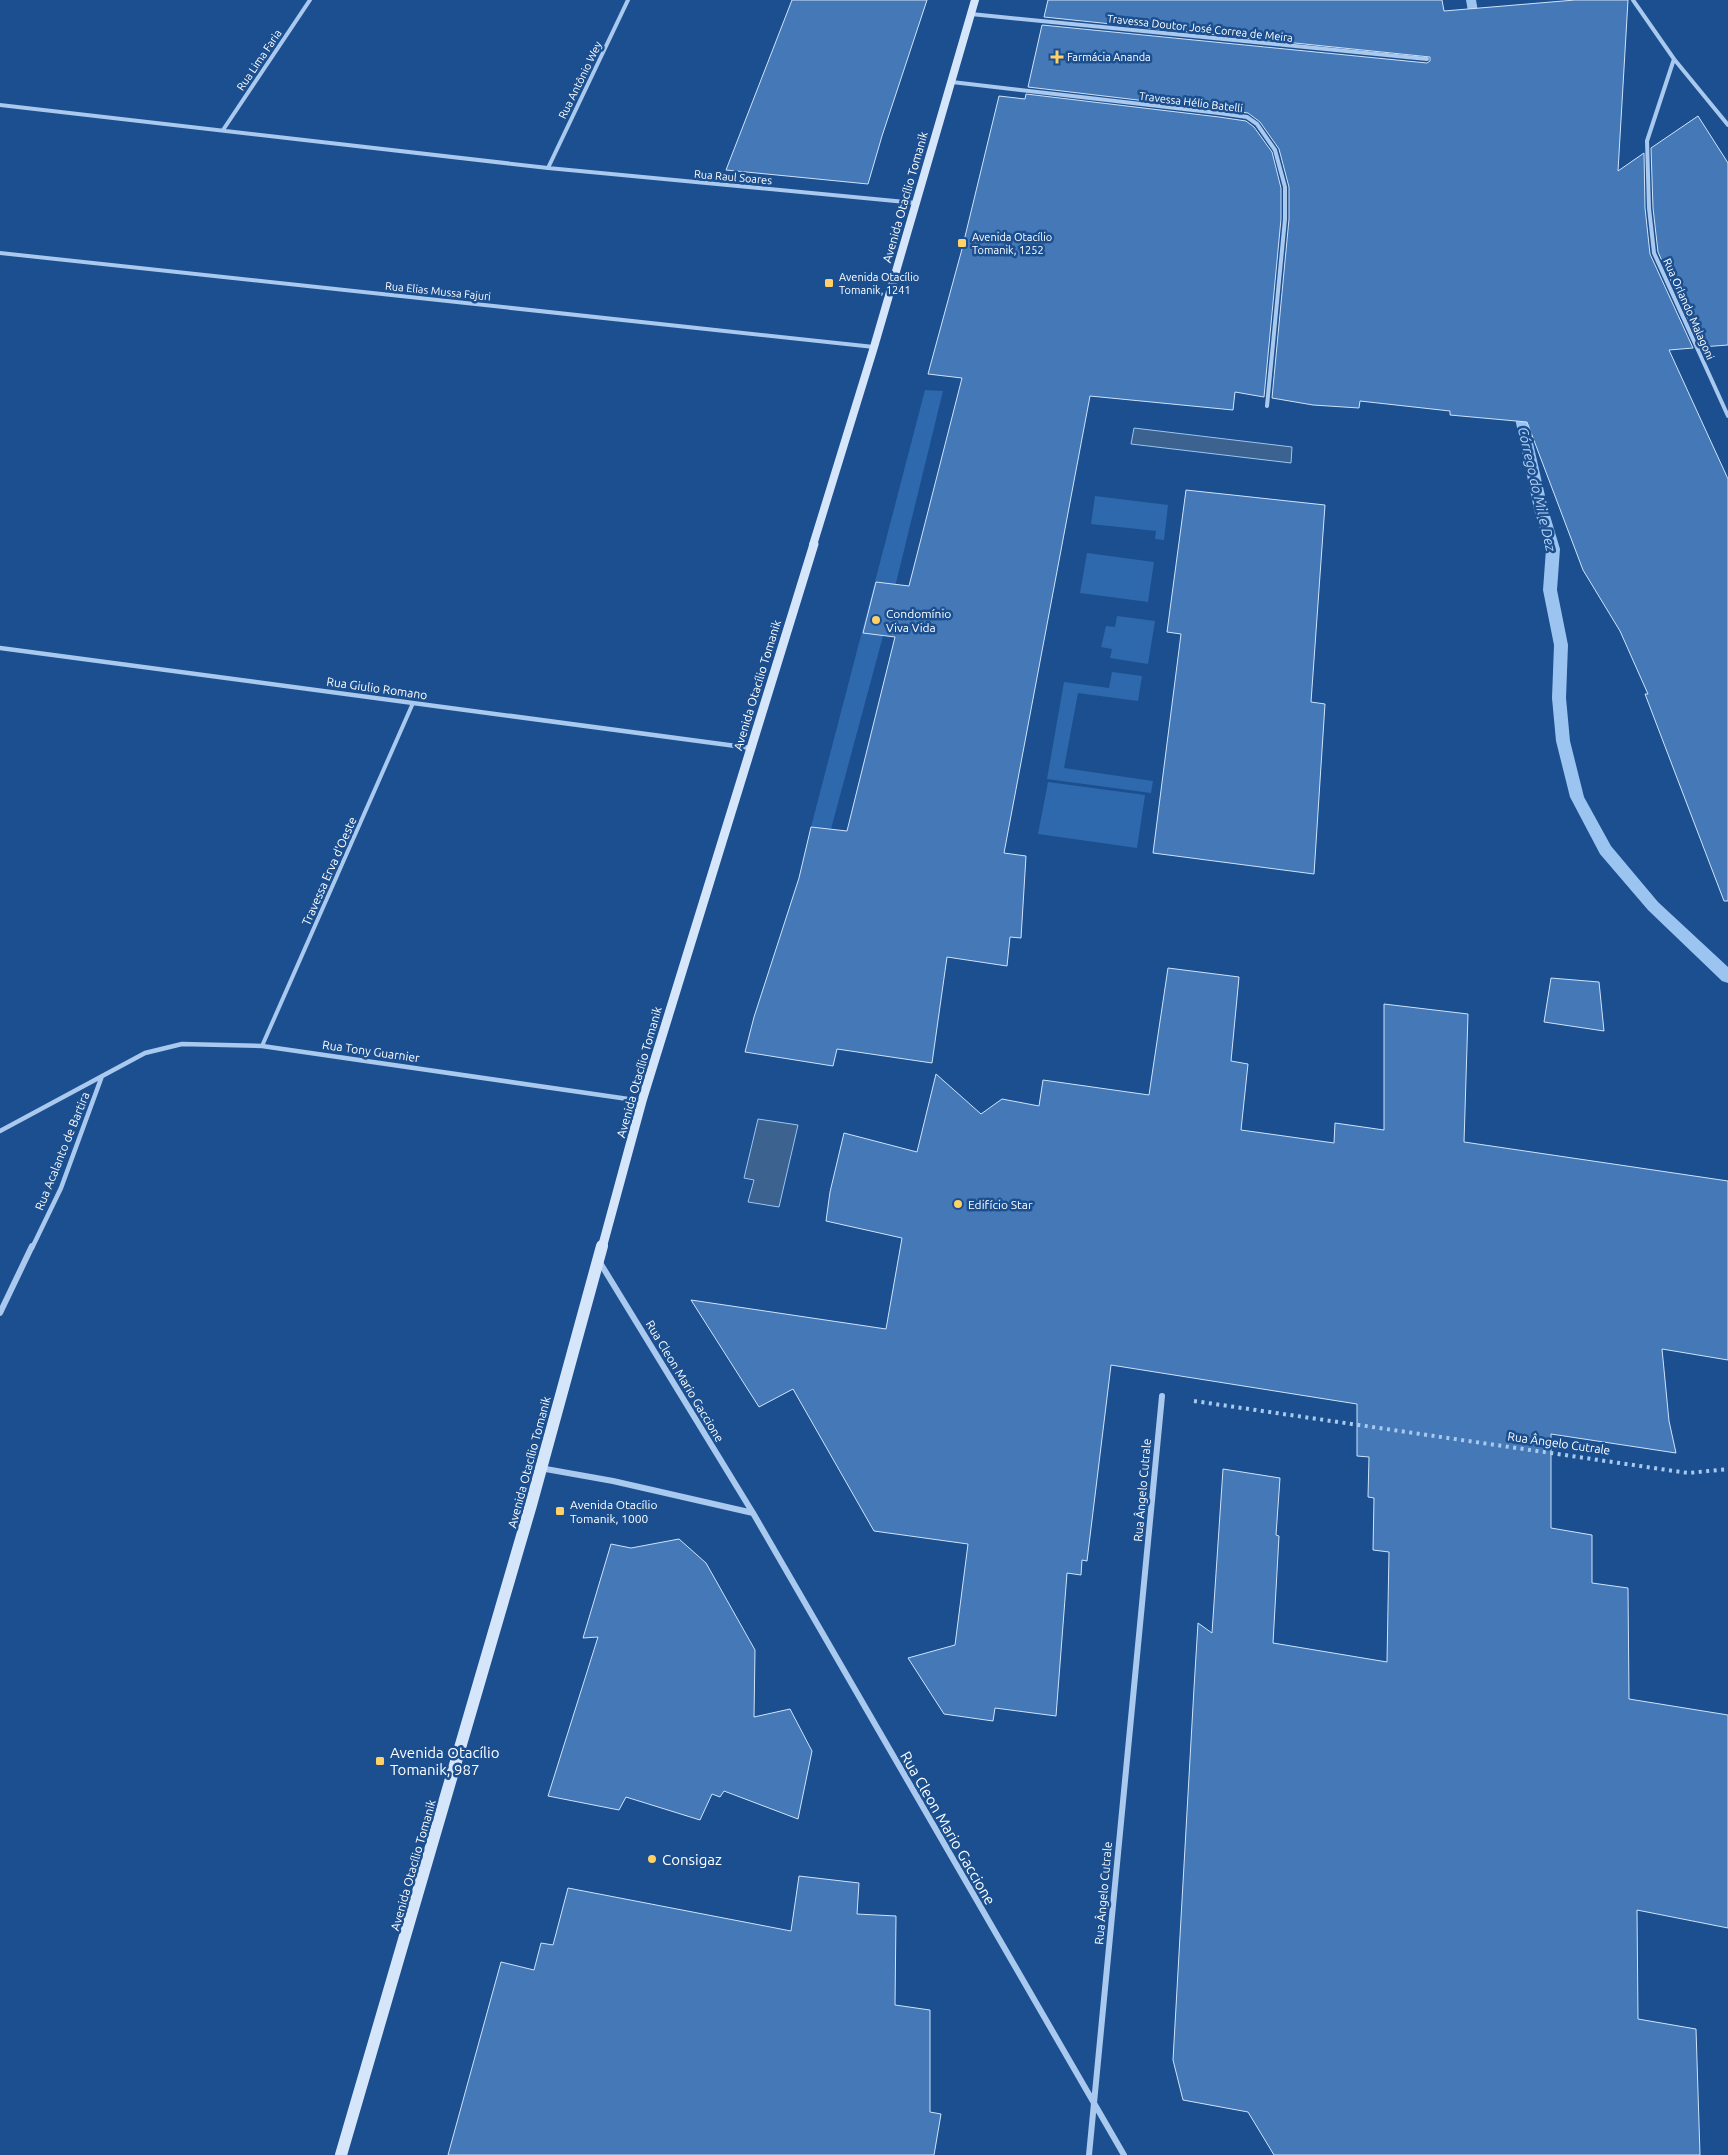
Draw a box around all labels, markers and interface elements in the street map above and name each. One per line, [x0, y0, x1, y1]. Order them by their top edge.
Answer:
street label: Travessa Doutor José Correa de Meira [1107, 12, 1293, 44]
street label: Rua Lima Faria [234, 27, 284, 93]
street label: Rua Antônio Wey [556, 39, 604, 121]
marker: Farmácia Ananda [1051, 51, 1063, 63]
place label: Farmácia Ananda [1067, 51, 1151, 63]
street label: Travessa Hélio Batelli [1138, 90, 1244, 114]
street label: Avenida Otacílio Tomanik [880, 130, 930, 264]
street label: Rua Raul Soares [693, 168, 773, 186]
place label: Avenida Otacílio Tomanik, 1252 [972, 231, 1052, 256]
marker: Avenida Otacílio Tomanik, 1252 [956, 237, 968, 249]
street label: Rua Orlando Malagoni [1661, 256, 1717, 362]
place label: Avenida Otacílio Tomanik, 1241 [839, 271, 919, 296]
marker: Avenida Otacílio Tomanik, 1241 [823, 277, 835, 289]
street label: Rua Elias Mussa Fajuri [384, 279, 492, 303]
water label: Córrego do Mil e Dez [1515, 425, 1559, 553]
place label: Condomínio Viva Vida [886, 607, 951, 634]
marker: Condomínio Viva Vida [870, 614, 882, 626]
street label: Avenida Otacílio Tomanik [731, 618, 783, 752]
street label: Rua Giulio Romano [326, 674, 428, 702]
street label: Travessa Erva d'Oeste [299, 815, 359, 927]
street label: Avenida Otacílio Tomanik [614, 1005, 664, 1139]
street label: Rua Tony Guarnier [322, 1038, 421, 1064]
street label: Rua Acalanto de Bartira [32, 1090, 92, 1212]
marker: Edifício Star [952, 1198, 964, 1210]
place label: Edifício Star [968, 1198, 1033, 1211]
street label: Rua Cleon Mario Gaccione [644, 1318, 726, 1444]
street label: Avenida Otacílio Tomanik [505, 1395, 553, 1529]
street label: Rua Ângelo Cutrale [1507, 1429, 1611, 1457]
street label: Rua Ângelo Cutrale [1131, 1438, 1153, 1542]
place label: Avenida Otacílio Tomanik, 1000 [570, 1498, 658, 1525]
marker: Avenida Otacílio Tomanik, 1000 [554, 1505, 566, 1517]
place label: Avenida Otacílio Tomanik, 987 [390, 1744, 499, 1778]
street label: Rua Cleon Mario Gaccione [897, 1748, 999, 1908]
marker: Avenida Otacílio Tomanik, 987 [374, 1755, 386, 1767]
street label: Avenida Otacílio Tomanik [388, 1798, 438, 1932]
street label: Rua Ângelo Cutrale [1092, 1841, 1114, 1945]
place label: Consigaz [662, 1851, 722, 1868]
marker: Consigaz [646, 1853, 658, 1865]

